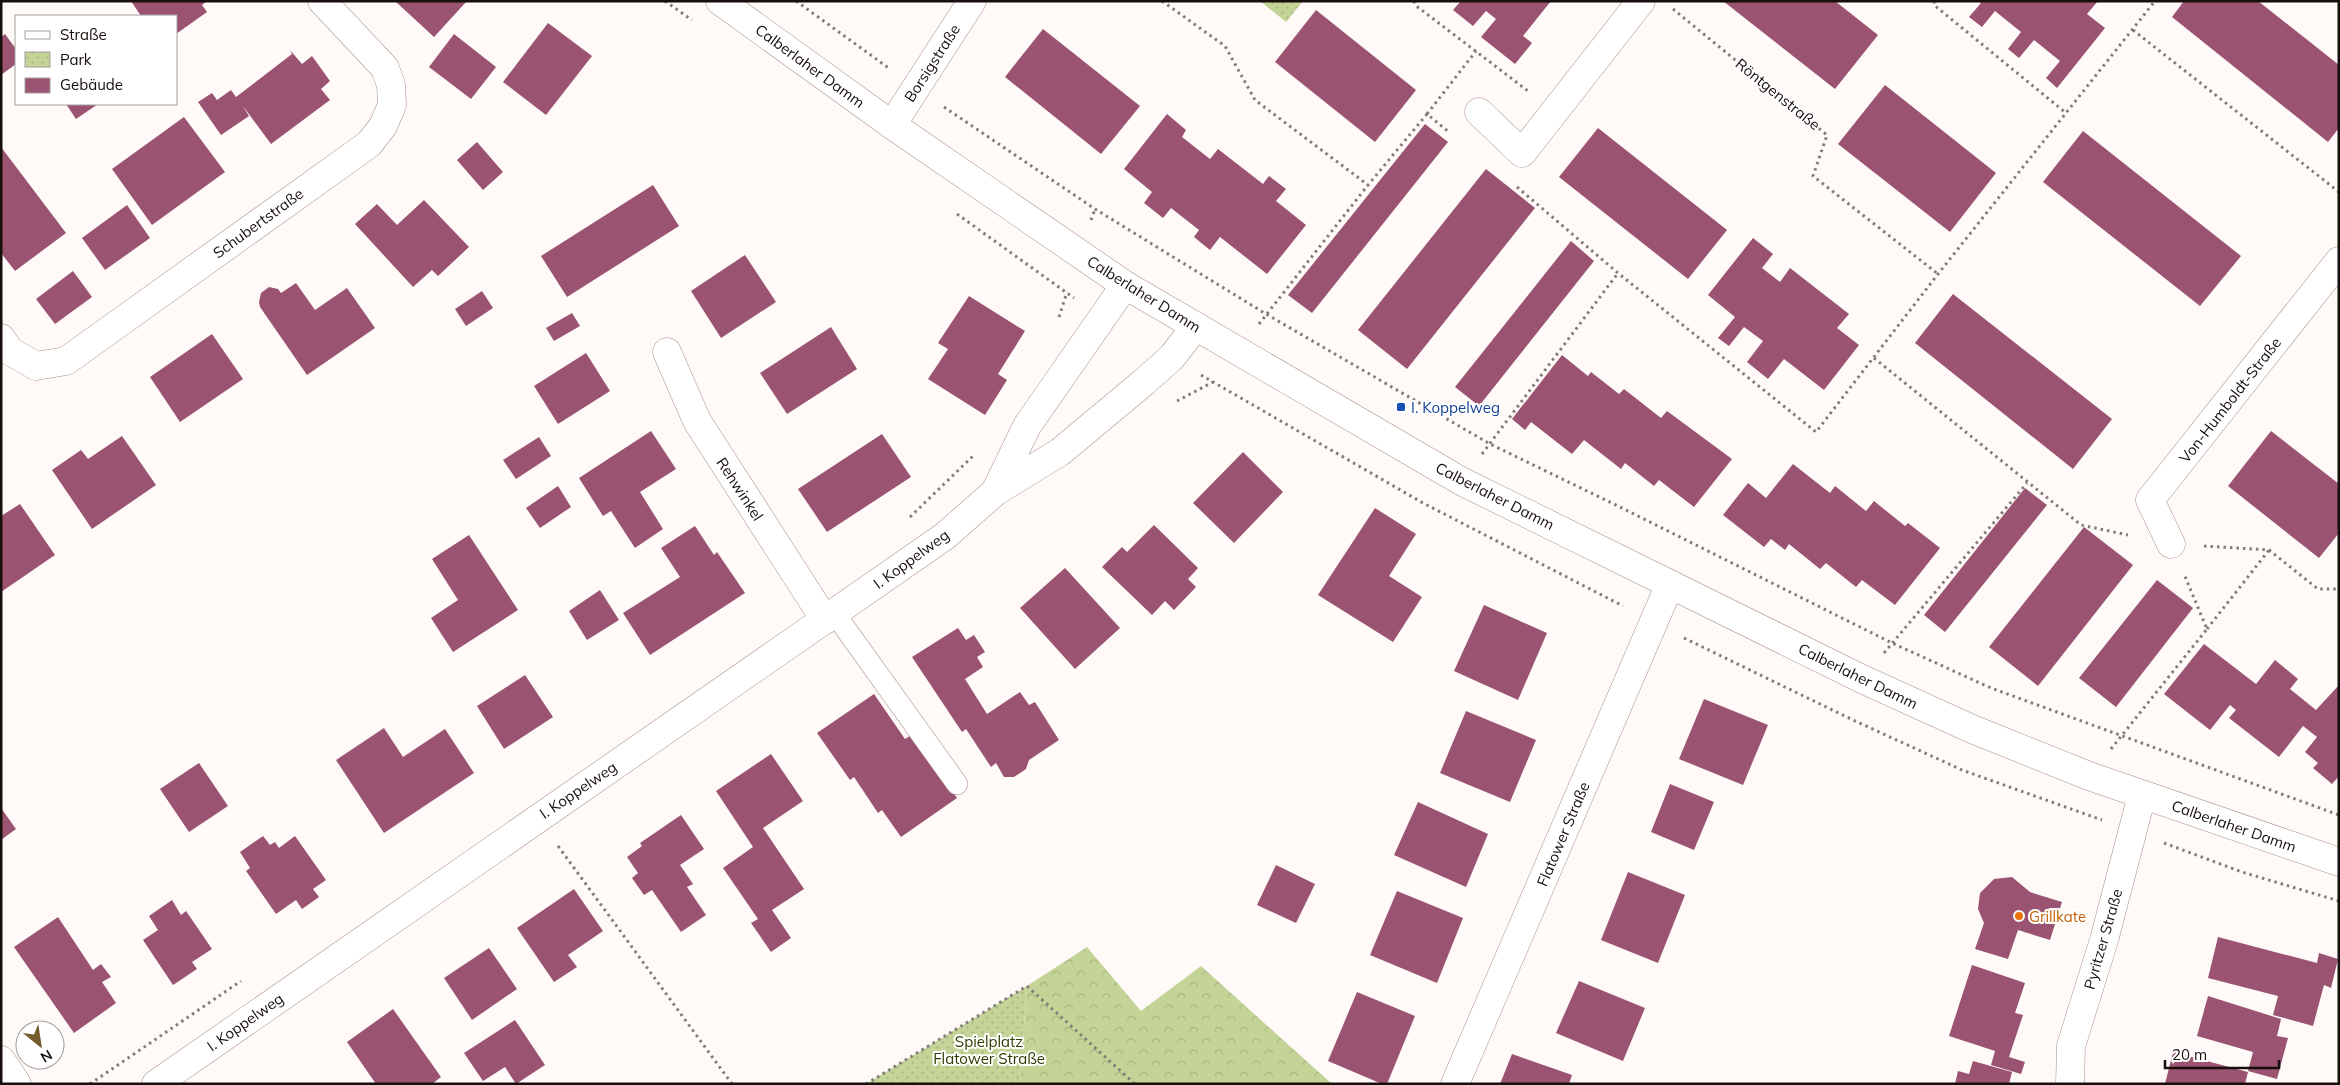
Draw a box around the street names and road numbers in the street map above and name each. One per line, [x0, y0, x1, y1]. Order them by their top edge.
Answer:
street label: Calberlaher Damm [752, 20, 868, 112]
street label: Borsigstraße [900, 21, 964, 105]
street label: Röntgenstraße [1732, 54, 1824, 134]
street label: Schubertstraße [209, 184, 307, 262]
street label: Calberlaher Damm [1084, 251, 1204, 337]
street label: Von-Humboldt-Straße [2175, 333, 2285, 467]
street label: Rehwinkel [712, 454, 768, 524]
street label: Calberlaher Damm [1432, 458, 1558, 534]
street label: I. Koppelweg [869, 525, 953, 593]
street label: Calberlaher Damm [1795, 639, 1921, 713]
street label: I. Koppelweg [536, 757, 620, 823]
street label: Flatower Straße [1532, 779, 1594, 889]
street label: Calberlaher Damm [2169, 796, 2299, 856]
street label: Pyritzer Straße [2080, 887, 2126, 991]
street label: I. Koppelweg [203, 989, 287, 1055]

